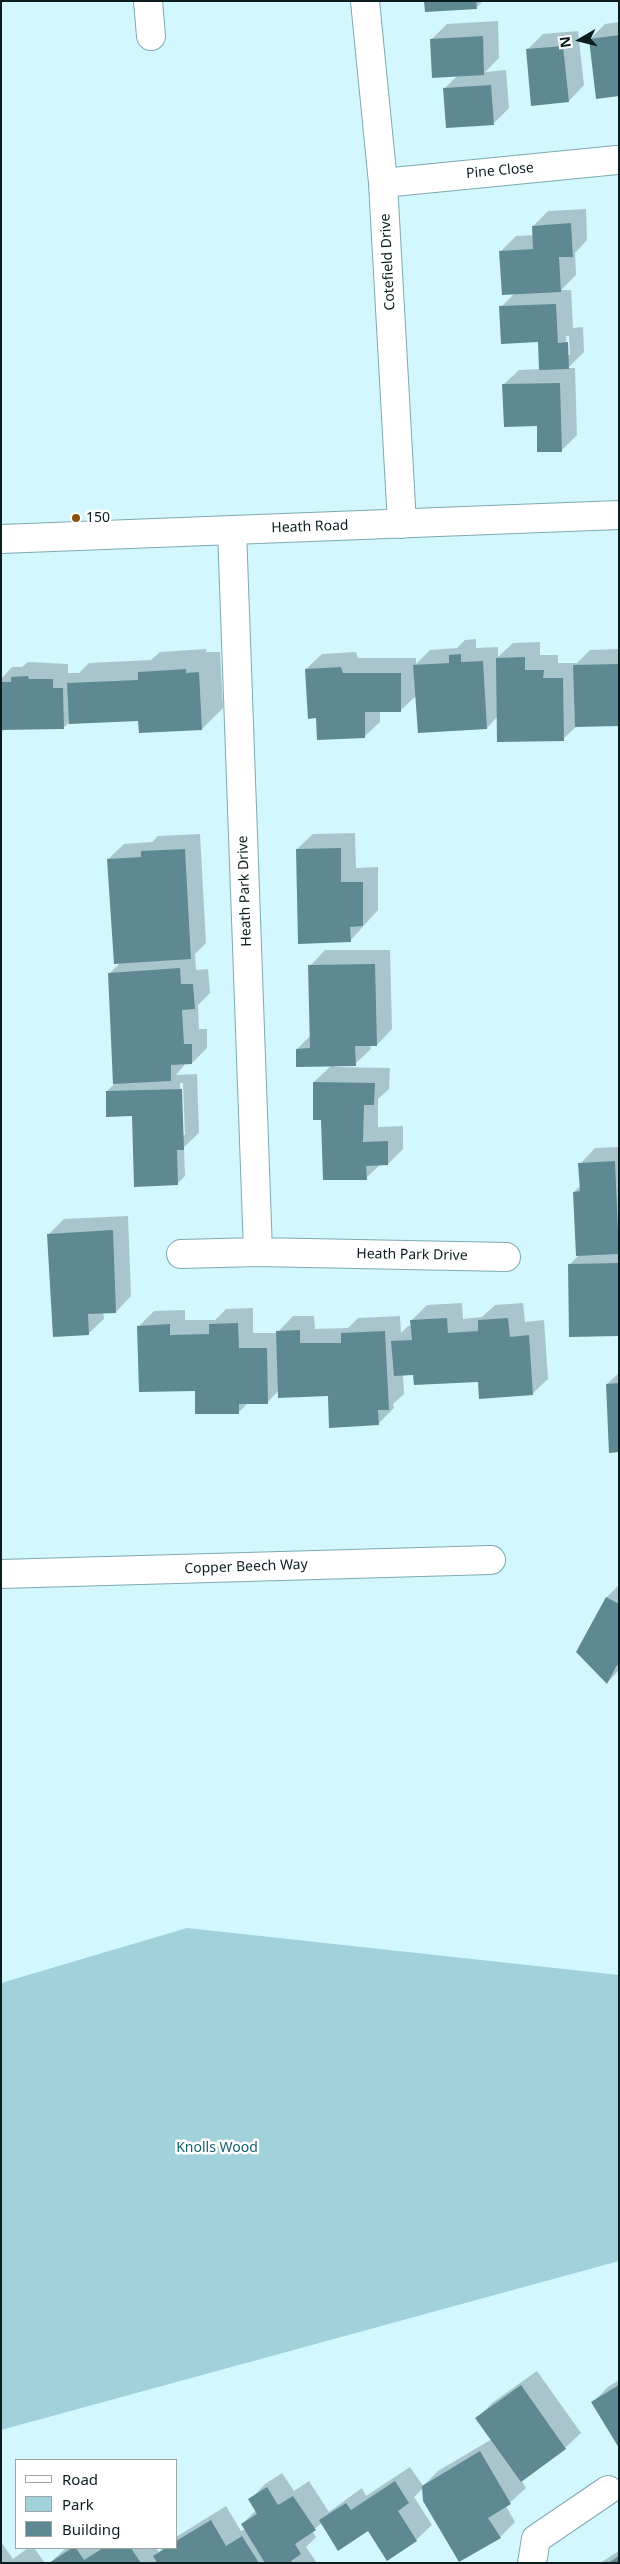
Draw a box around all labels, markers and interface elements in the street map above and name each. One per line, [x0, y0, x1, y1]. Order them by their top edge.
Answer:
north arrow [555, 15, 605, 65]
text: N [554, 35, 575, 49]
street label: Pine Close [465, 160, 535, 182]
street label: Cotefield Drive [377, 213, 399, 311]
place label: 150 [86, 510, 110, 526]
marker: 150 [70, 512, 82, 524]
street label: Heath Road [271, 517, 349, 537]
street label: Heath Park Drive [235, 835, 255, 947]
street label: Heath Park Drive [356, 1246, 468, 1264]
street label: Copper Beech Way [184, 1556, 308, 1578]
park label: Knolls Wood [176, 2140, 258, 2156]
legend [15, 2459, 178, 2549]
text: Road [62, 2469, 98, 2489]
text: Park [62, 2494, 94, 2514]
text: Building [62, 2519, 120, 2539]

